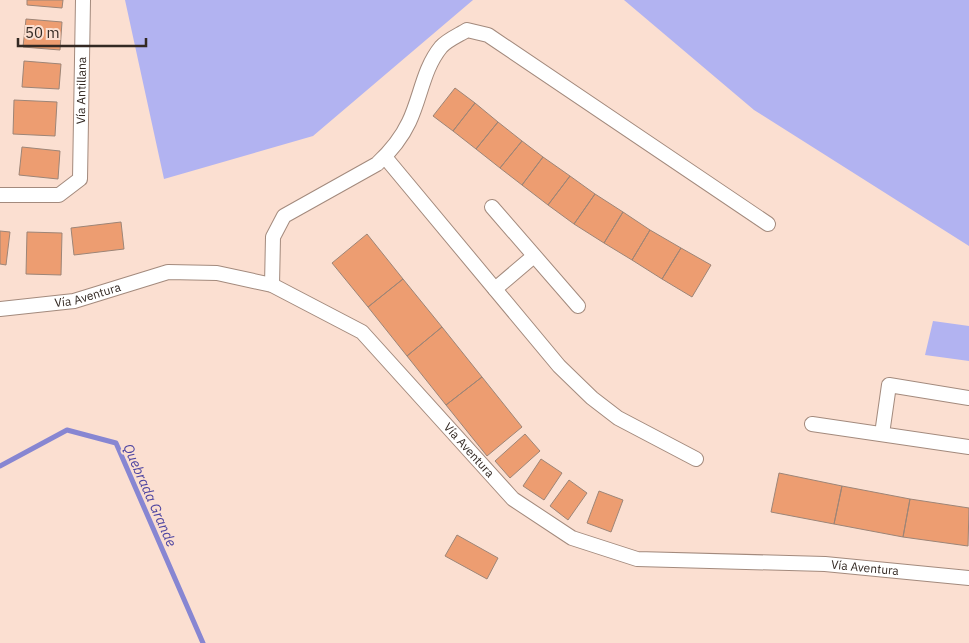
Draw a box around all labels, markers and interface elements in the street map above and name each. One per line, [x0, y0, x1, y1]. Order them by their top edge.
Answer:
scale bar [18, 15, 145, 47]
text: 50 m [25, 23, 60, 42]
street label: Vía Antillana [73, 56, 89, 124]
street label: Vía Aventura [54, 279, 123, 310]
street label: Vía Aventura [441, 420, 498, 481]
water label: Quebrada Grande [119, 441, 181, 549]
street label: Vía Aventura [830, 557, 900, 578]

